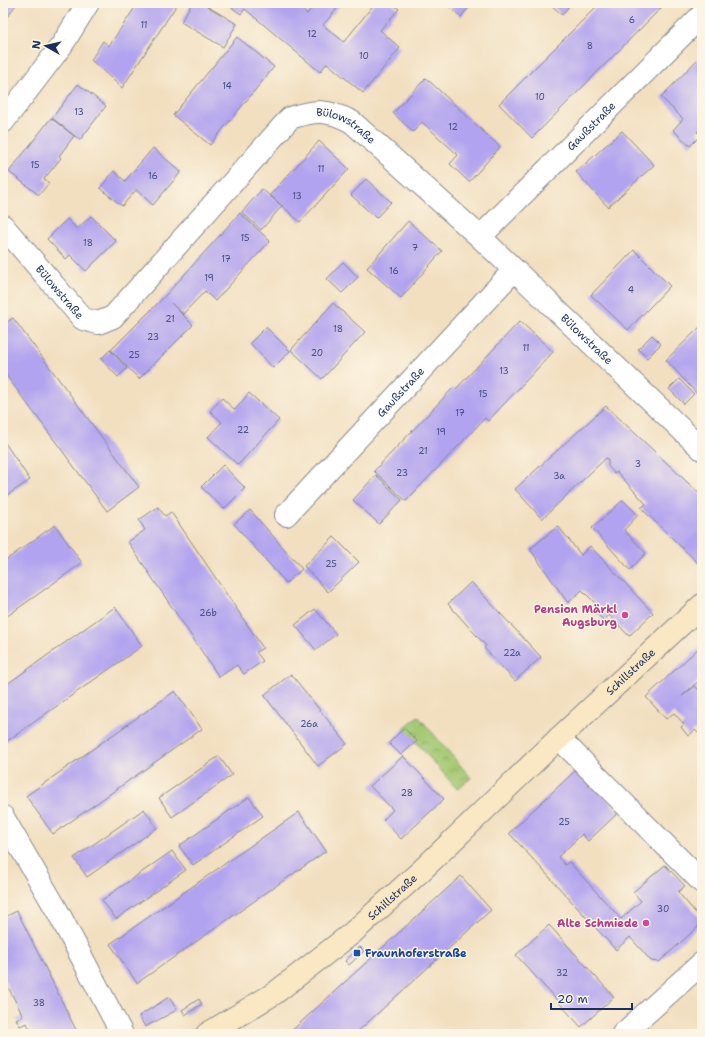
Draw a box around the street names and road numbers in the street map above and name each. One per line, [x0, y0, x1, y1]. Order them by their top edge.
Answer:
street label: Gaußstraße [563, 98, 619, 154]
street label: Bülowstraße [316, 105, 379, 147]
street label: Bülowstraße [32, 262, 87, 322]
street label: Bülowstraße [558, 311, 616, 368]
street label: Gaußstraße [373, 364, 428, 420]
street label: Schillstraße [602, 645, 658, 698]
street label: Schillstraße [364, 870, 420, 923]

